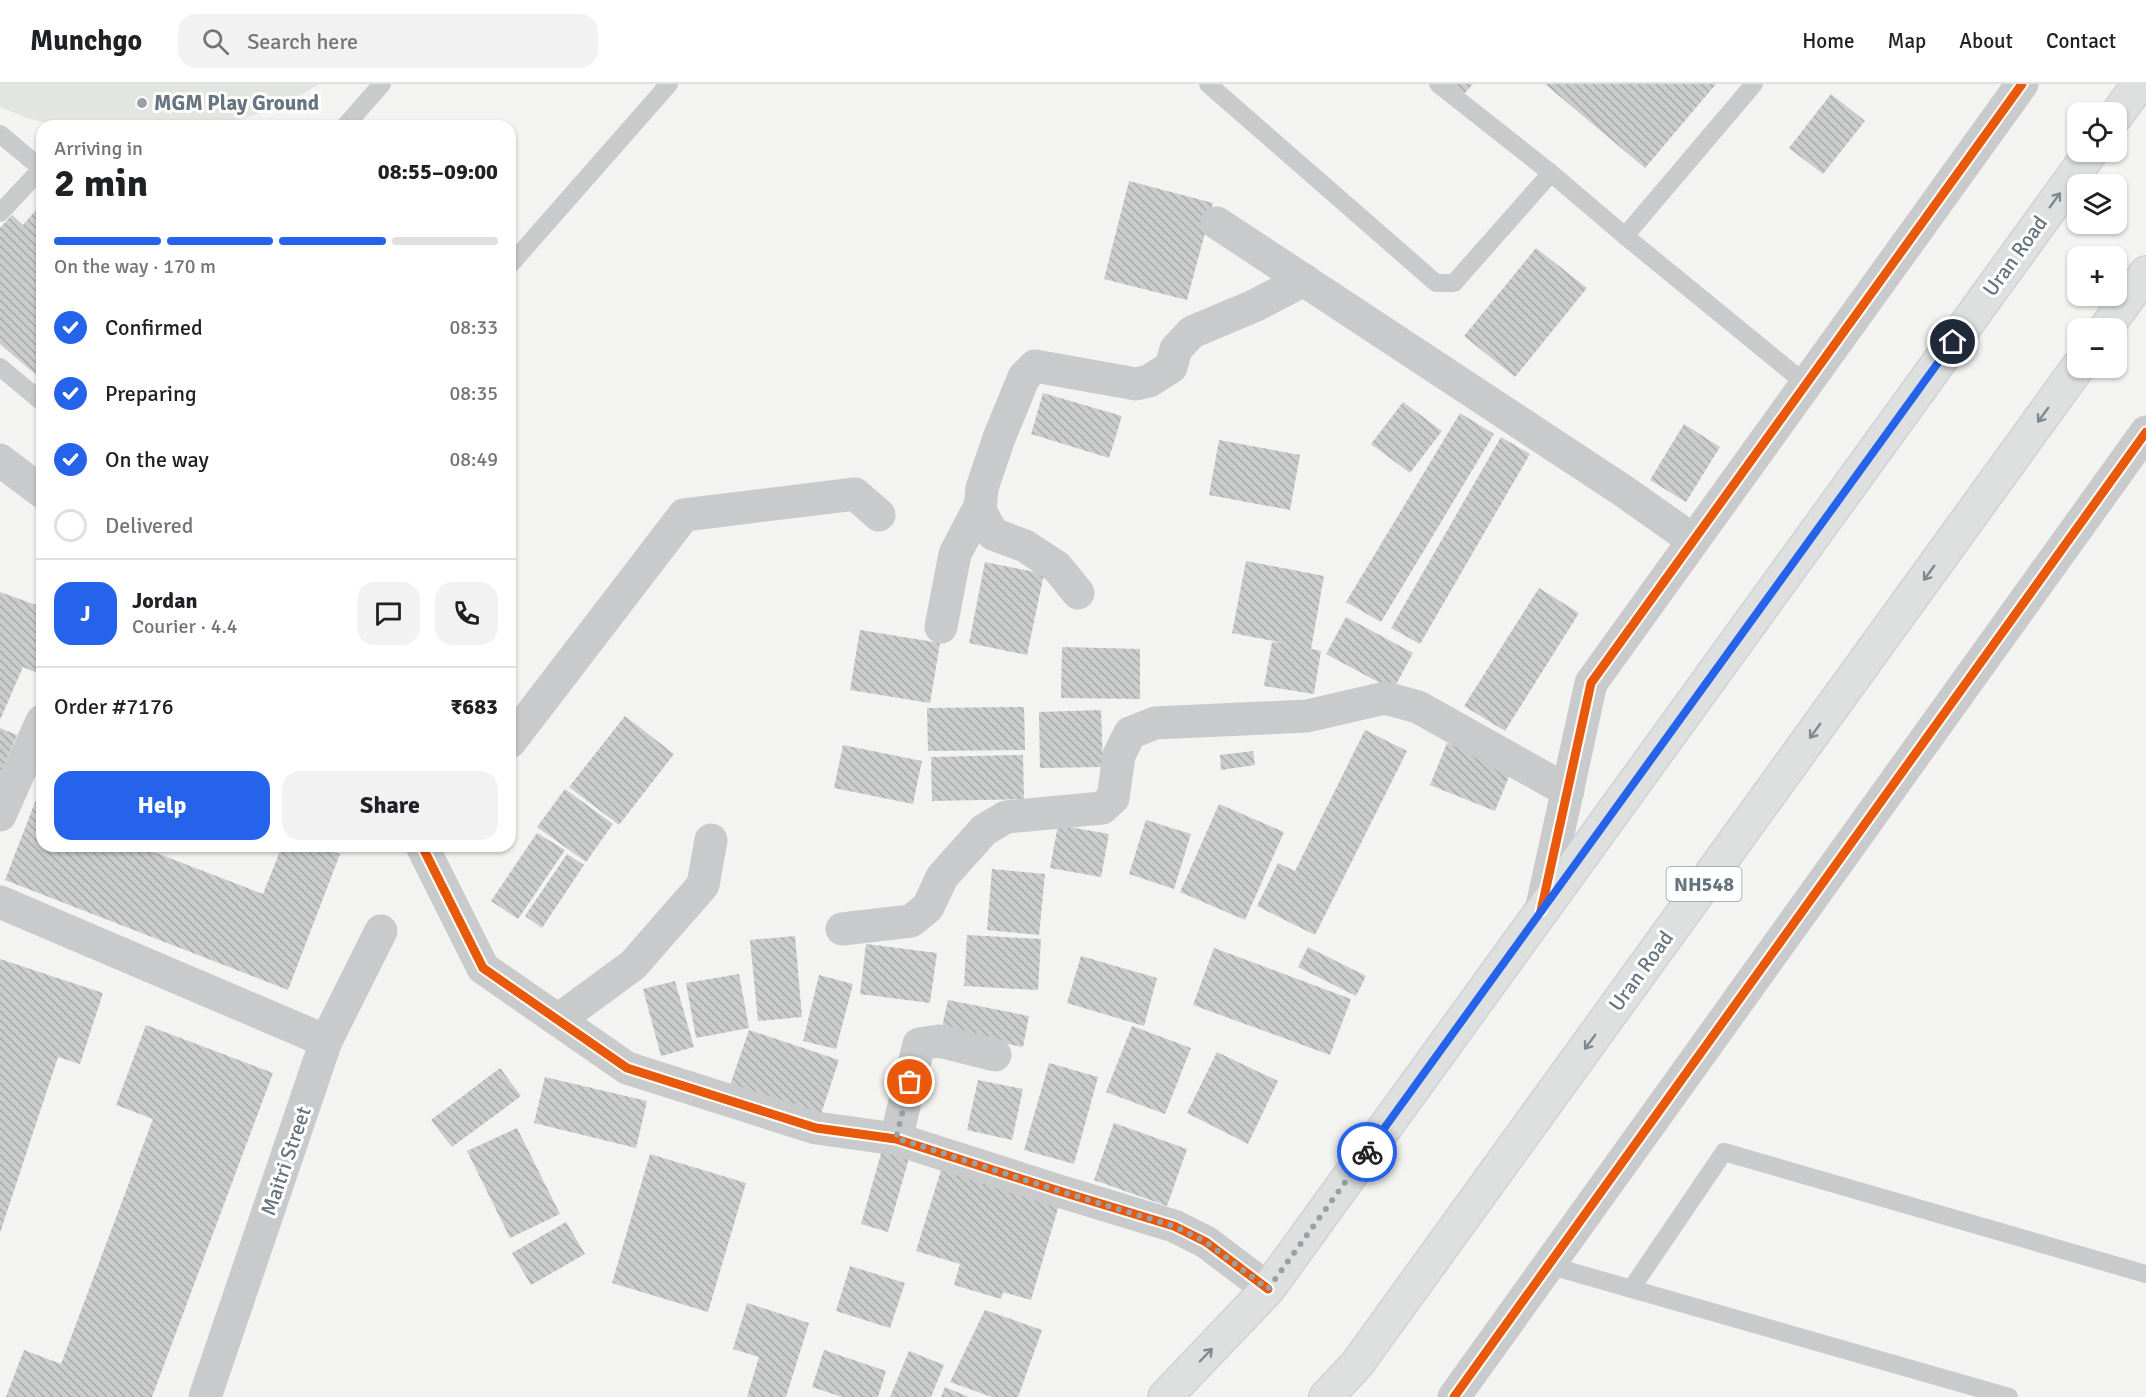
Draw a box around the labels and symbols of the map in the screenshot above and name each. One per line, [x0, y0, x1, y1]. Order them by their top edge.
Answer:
place label: MGM Play Ground [154, 90, 319, 116]
marker: MGM Play Ground [135, 96, 149, 110]
one-way arrow [2049, 193, 2061, 209]
street label: Uran Road [1977, 211, 2053, 301]
pin [1927, 316, 1978, 367]
one-way arrow [2037, 406, 2049, 422]
one-way arrow [1923, 564, 1935, 580]
one-way arrow [1809, 722, 1821, 738]
road number: NH548 [1666, 867, 1742, 901]
street label: Uran Road [1603, 926, 1679, 1016]
one-way arrow [1584, 1033, 1596, 1049]
pin [884, 1056, 935, 1107]
street label: Maitri Street [255, 1103, 317, 1219]
courier [1337, 1122, 1397, 1182]
one-way arrow [1198, 1347, 1213, 1362]

